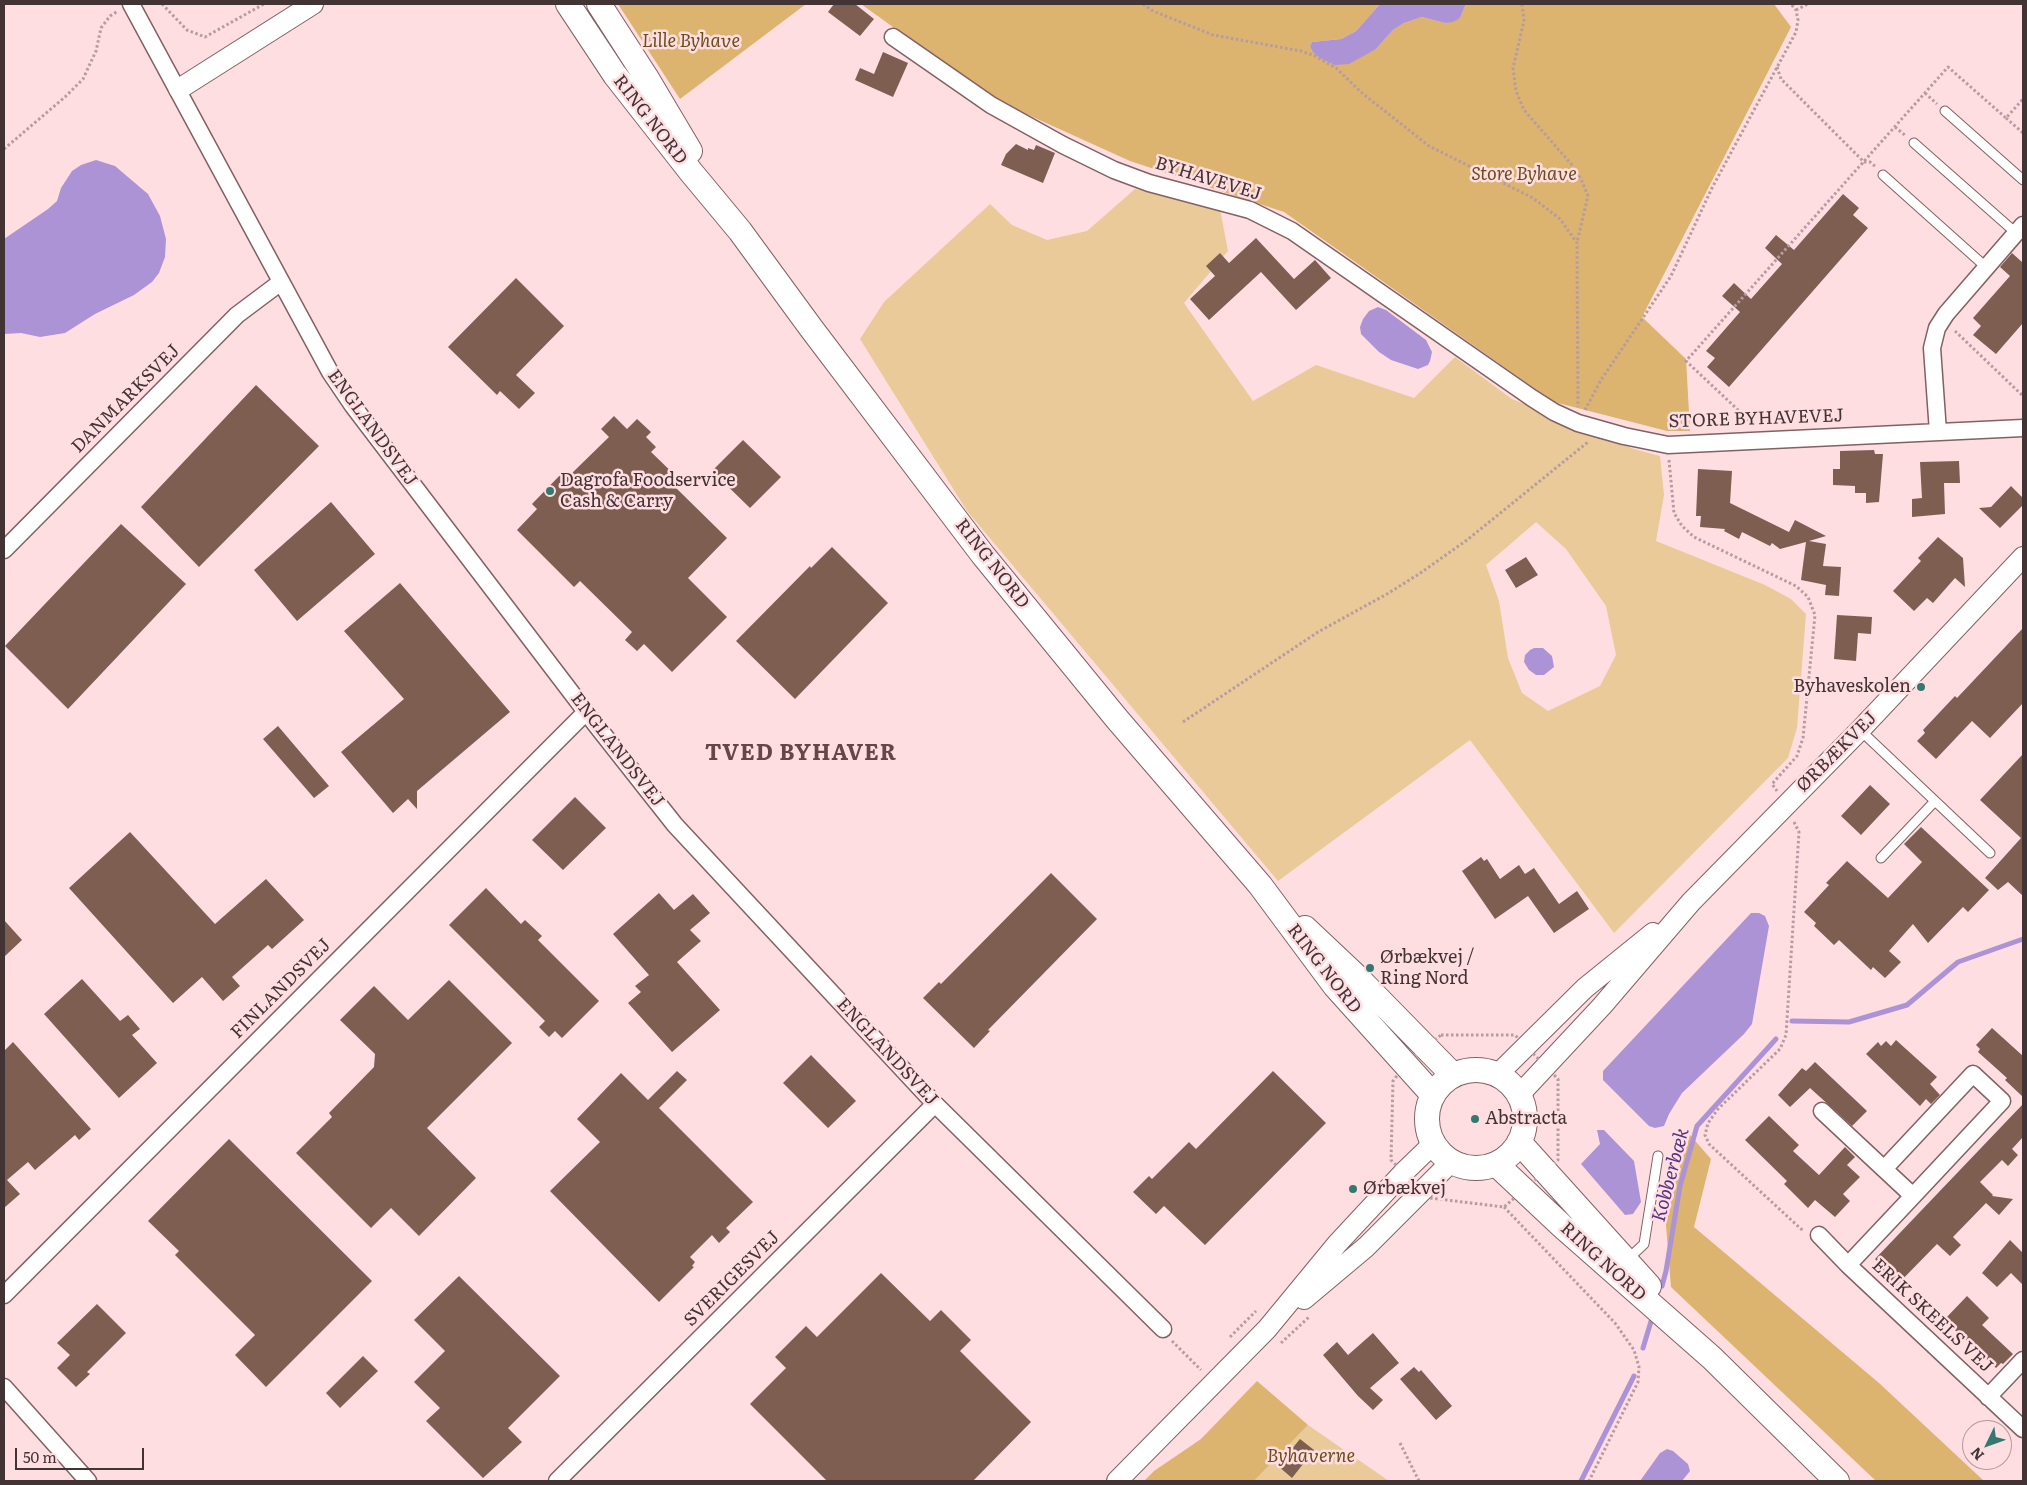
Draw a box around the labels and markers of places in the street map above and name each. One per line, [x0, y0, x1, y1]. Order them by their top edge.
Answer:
place label: Dagrofa Foodservice Cash & Carry [560, 470, 736, 512]
marker: Dagrofa Foodservice Cash & Carry [544, 485, 556, 497]
place label: Byhaveskolen [1793, 676, 1911, 698]
marker: Byhaveskolen [1915, 681, 1927, 693]
place label: Ørbækvej / Ring Nord [1380, 947, 1474, 990]
marker: Ørbækvej / Ring Nord [1364, 962, 1376, 974]
place label: Abstracta [1485, 1108, 1567, 1130]
marker: Abstracta [1469, 1113, 1481, 1125]
place label: Ørbækvej [1363, 1178, 1446, 1200]
marker: Ørbækvej [1347, 1183, 1359, 1195]

